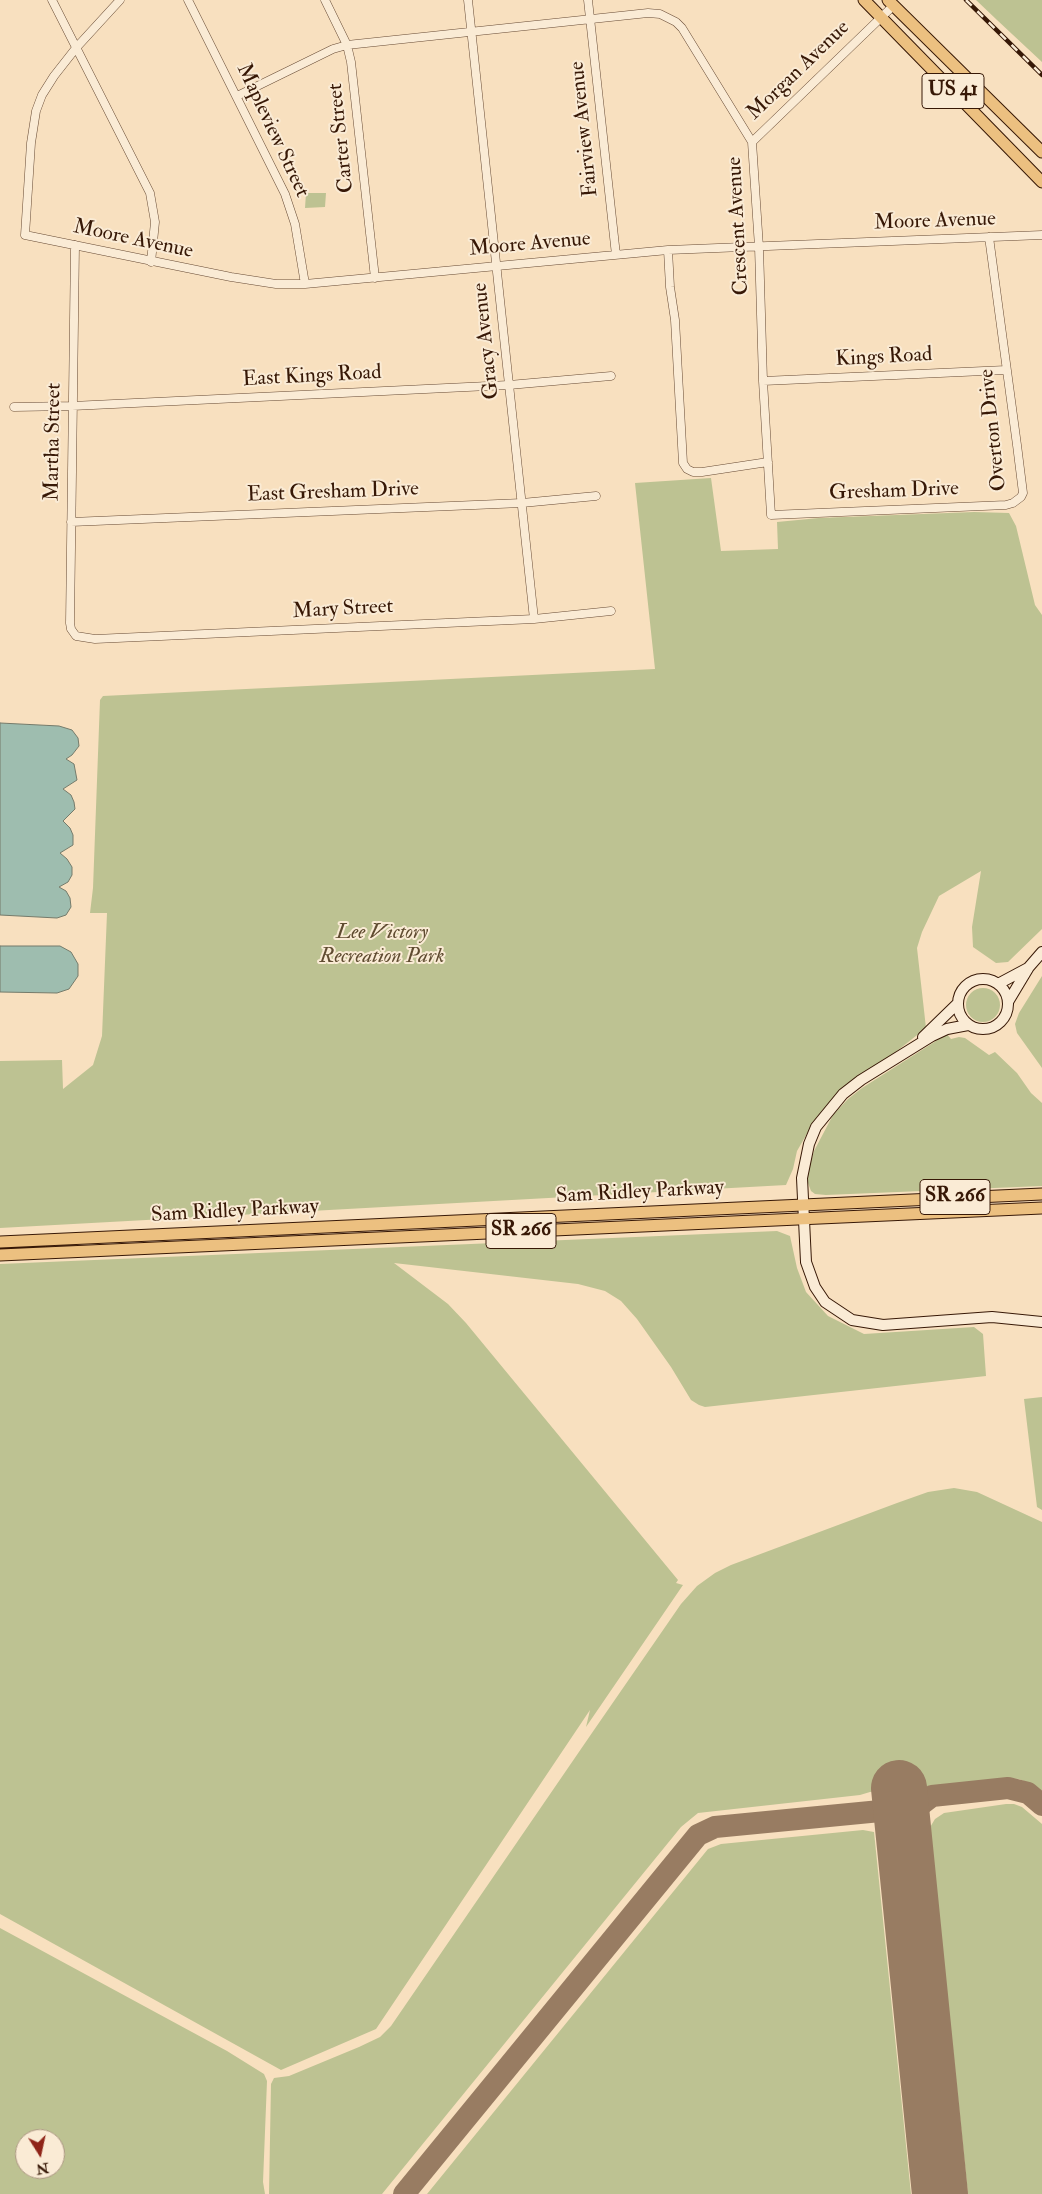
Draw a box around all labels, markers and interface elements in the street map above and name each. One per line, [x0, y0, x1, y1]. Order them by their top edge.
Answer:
street label: Morgan Avenue [742, 16, 856, 126]
street label: Mapleview Street [230, 60, 314, 202]
street label: Fairview Avenue [565, 60, 605, 198]
road number: US 41 [922, 74, 984, 108]
street label: Carter Street [324, 82, 360, 194]
street label: Crescent Avenue [723, 156, 755, 296]
street label: Moore Avenue [874, 207, 996, 237]
street label: Moore Avenue [71, 215, 195, 265]
street label: Moore Avenue [468, 227, 592, 263]
street label: Gracy Avenue [468, 281, 506, 401]
street label: Kings Road [835, 343, 933, 373]
street label: East Kings Road [242, 361, 382, 393]
street label: Overton Drive [975, 368, 1013, 492]
street label: Martha Street [40, 383, 68, 501]
street label: East Gresham Drive [247, 477, 419, 509]
street label: Gresham Drive [829, 477, 959, 507]
street label: Mary Street [292, 595, 394, 625]
park label: Lee Victory Recreation Park [320, 920, 444, 970]
street label: Sam Ridley Parkway [555, 1176, 725, 1210]
road number: SR 266 [920, 1180, 990, 1214]
street label: Sam Ridley Parkway [150, 1195, 320, 1229]
road number: SR 266 [486, 1214, 556, 1248]
north arrow [15, 2129, 65, 2179]
text: N [35, 2159, 50, 2178]

